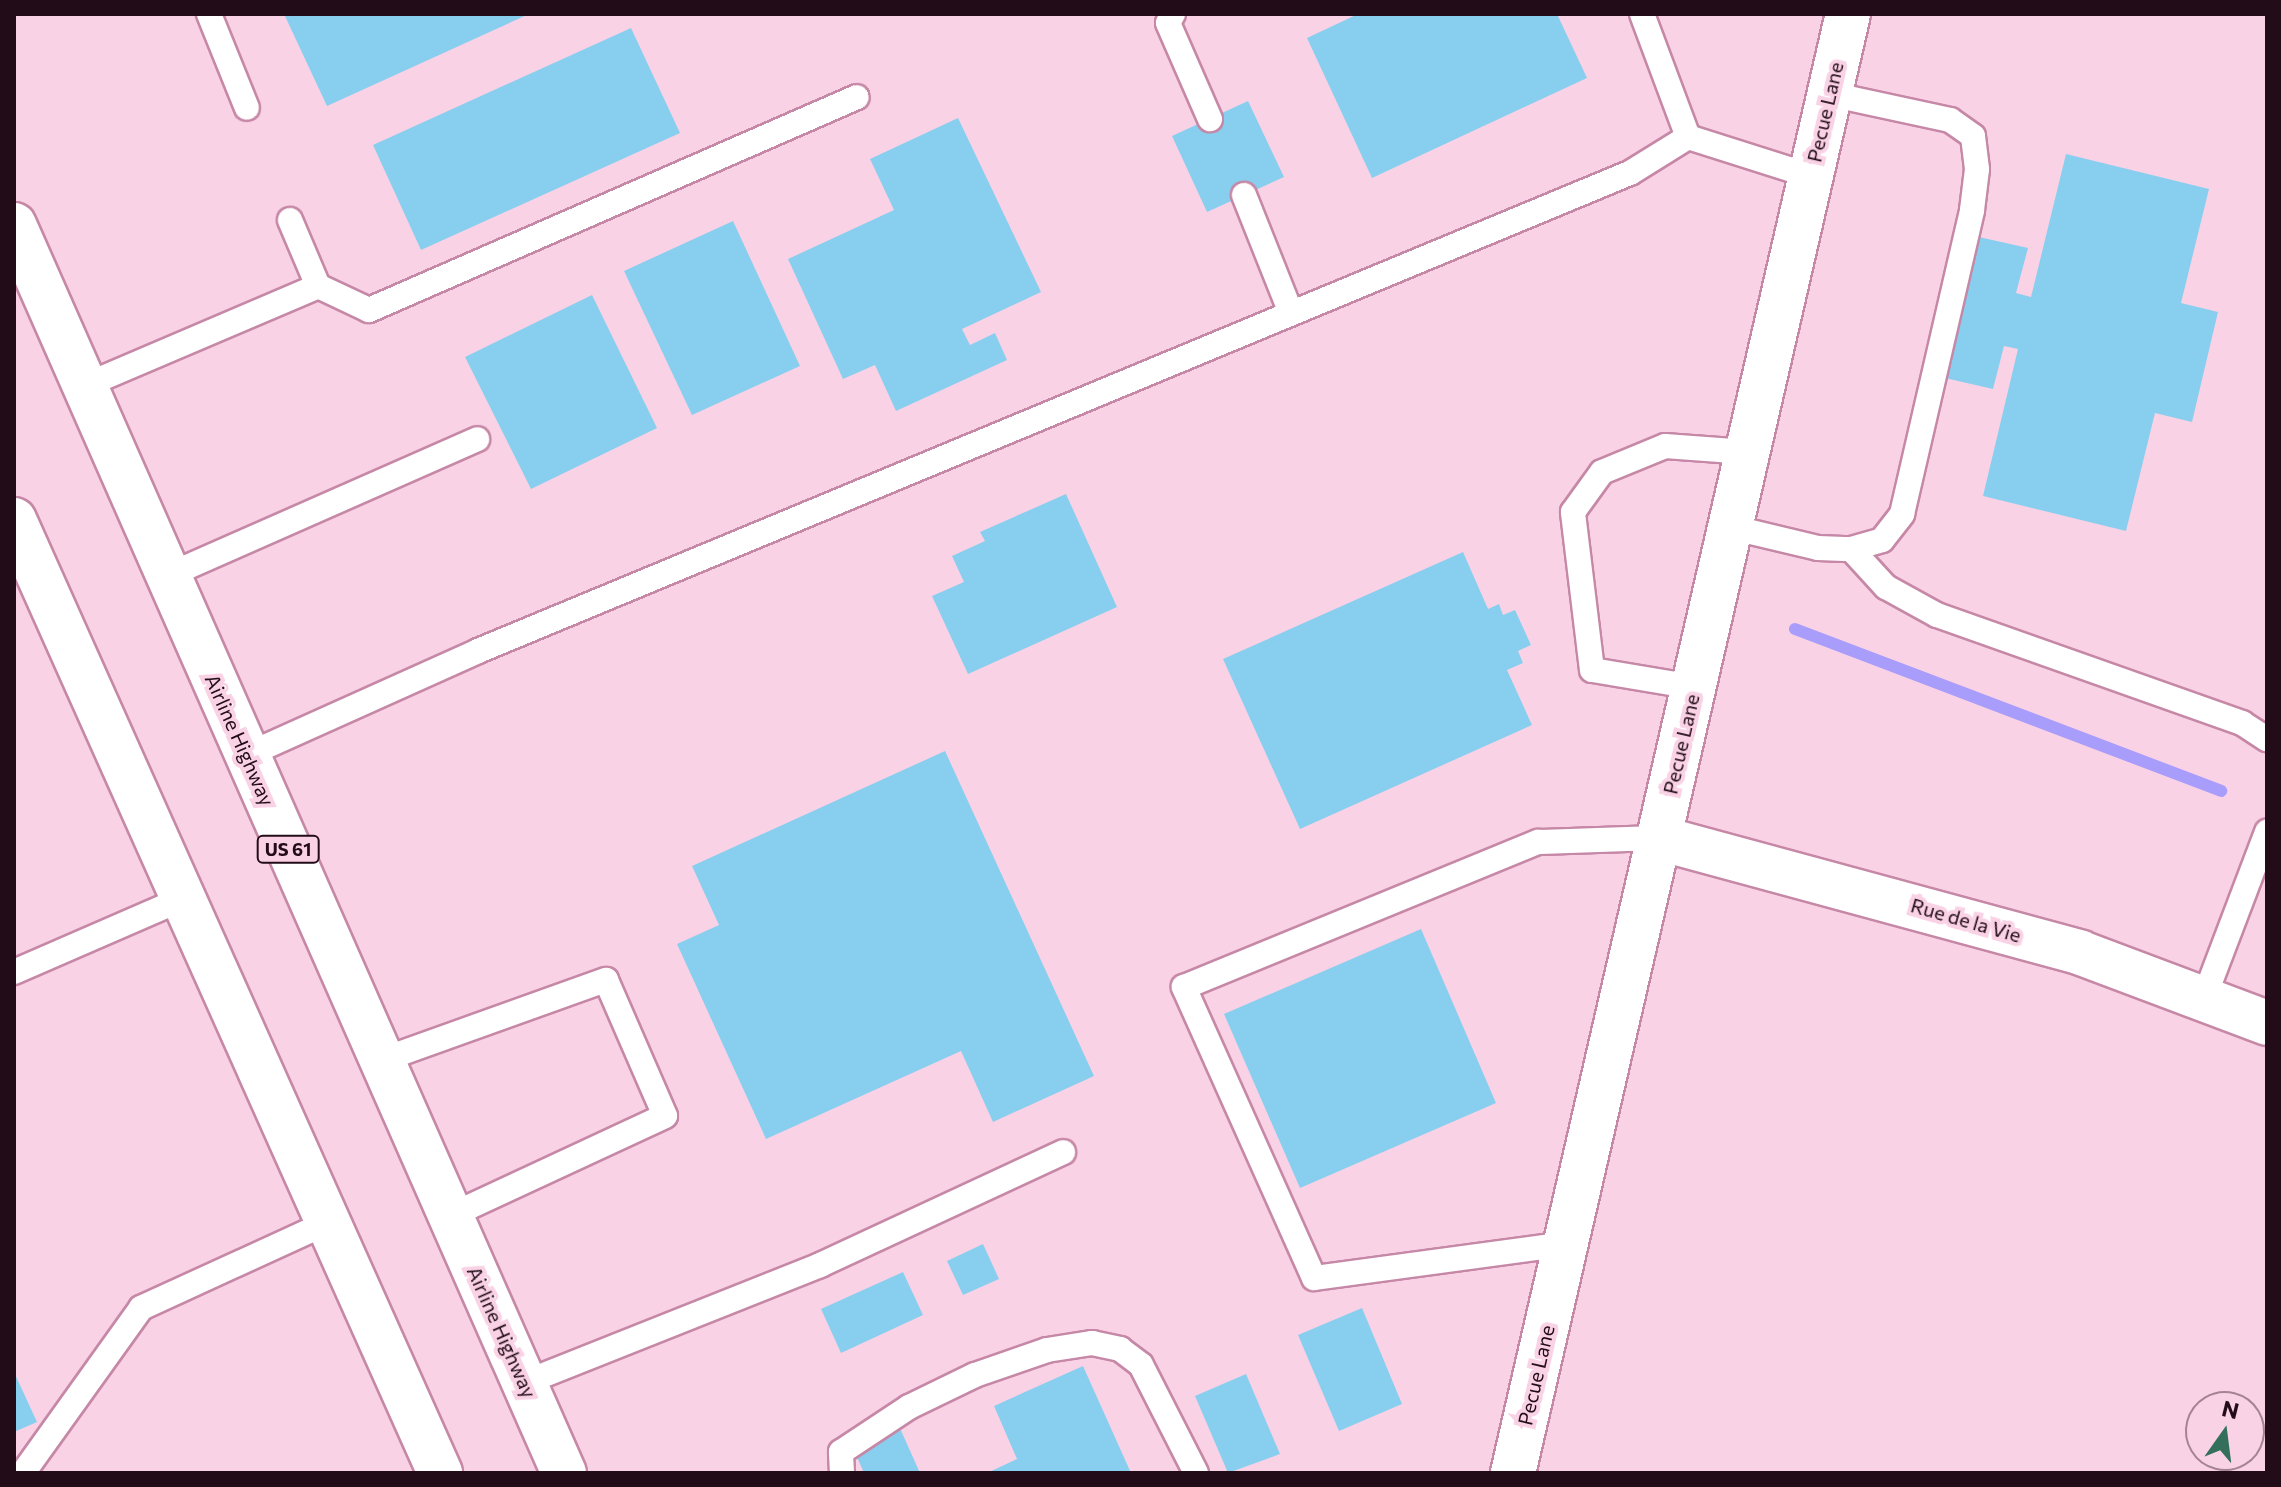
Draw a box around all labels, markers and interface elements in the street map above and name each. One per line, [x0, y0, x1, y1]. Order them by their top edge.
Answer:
street label: Pecue Lane [1802, 60, 1848, 164]
street label: Airline Highway [200, 670, 280, 810]
street label: Pecue Lane [1658, 692, 1704, 796]
road number: US 61 [256, 835, 320, 863]
street label: Rue de la Vie [1908, 893, 2024, 947]
street label: Airline Highway [462, 1262, 542, 1402]
street label: Pecue Lane [1513, 1323, 1559, 1427]
north arrow [2185, 1391, 2265, 1471]
text: N [2219, 1394, 2242, 1424]

